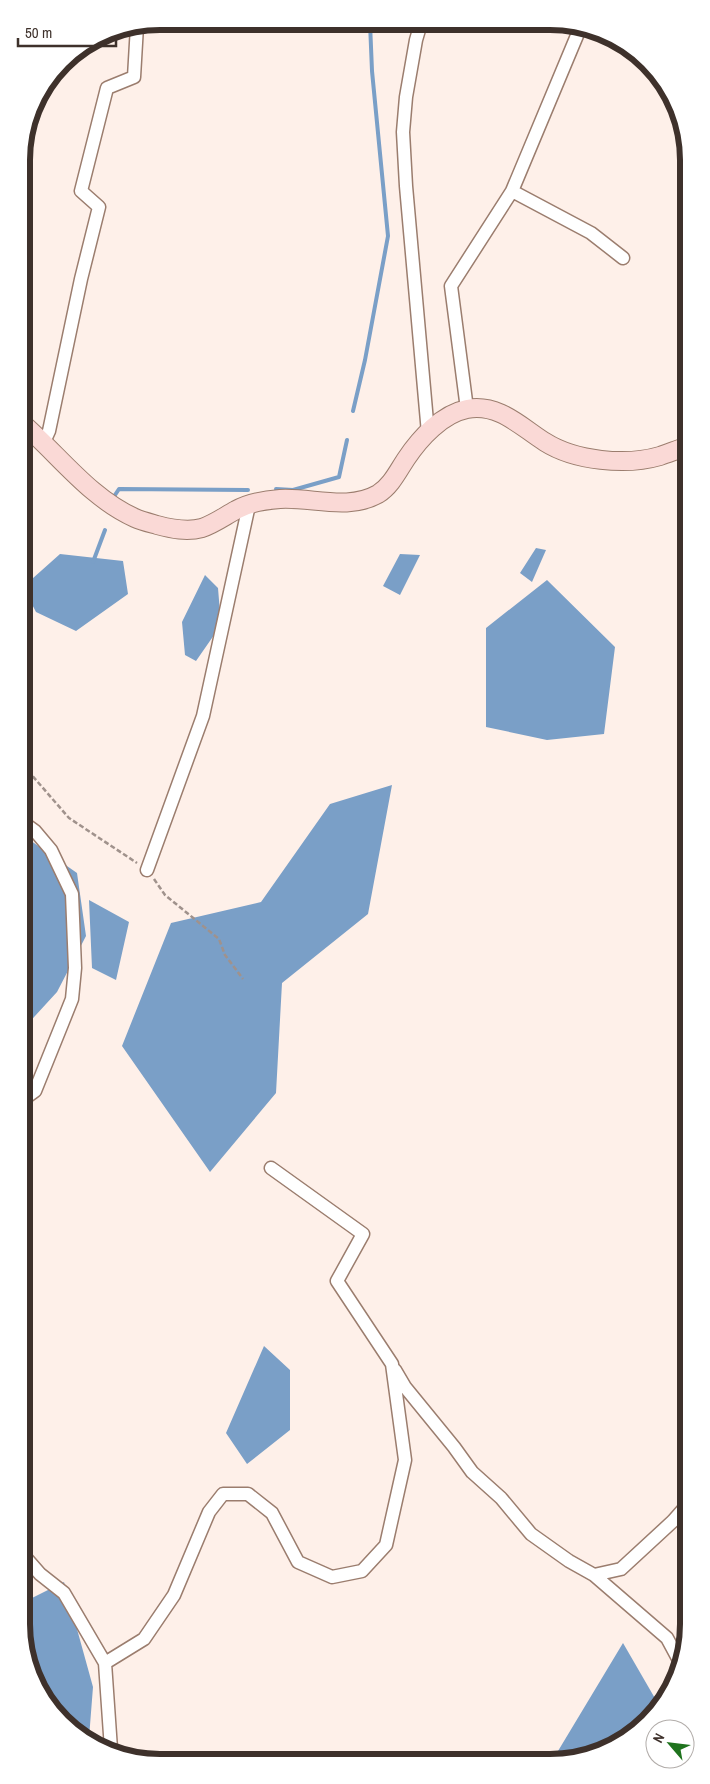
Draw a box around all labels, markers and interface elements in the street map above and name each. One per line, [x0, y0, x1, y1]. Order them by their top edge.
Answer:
scale bar [18, 15, 115, 47]
text: 50 m [25, 22, 52, 43]
north arrow [645, 1719, 695, 1769]
text: N [649, 1730, 668, 1746]

